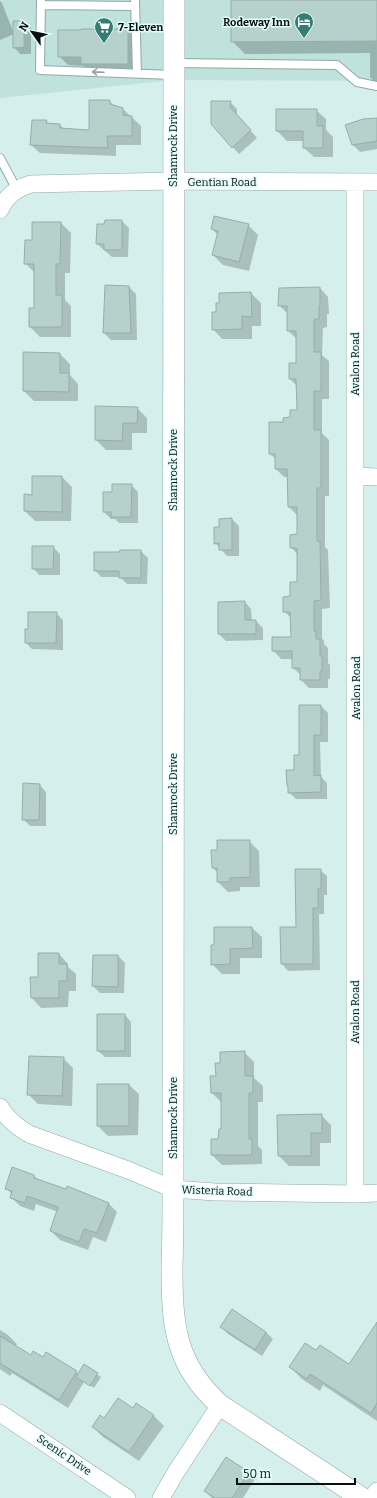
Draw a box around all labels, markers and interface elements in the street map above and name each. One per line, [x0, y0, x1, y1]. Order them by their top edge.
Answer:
hotel icon: Rodeway Inn [293, 11, 315, 39]
north arrow [12, 12, 52, 52]
supermarket icon: 7-Eleven [93, 16, 115, 44]
place label: Rodeway Inn [223, 16, 290, 29]
text: N [16, 19, 32, 34]
place label: 7-Eleven [118, 21, 163, 34]
one-way arrow [92, 68, 105, 76]
street label: Shamrock Drive [167, 105, 180, 187]
street label: Gentian Road [187, 176, 257, 189]
street label: Avalon Road [349, 332, 362, 396]
street label: Shamrock Drive [167, 429, 180, 511]
street label: Avalon Road [350, 656, 363, 720]
street label: Shamrock Drive [167, 753, 180, 835]
street label: Avalon Road [349, 980, 362, 1044]
street label: Shamrock Drive [167, 1077, 180, 1159]
street label: Wisteria Road [181, 1183, 253, 1199]
street label: Scenic Drive [34, 1432, 94, 1478]
scale bar [237, 1460, 355, 1486]
text: 50 m [243, 1467, 272, 1481]

